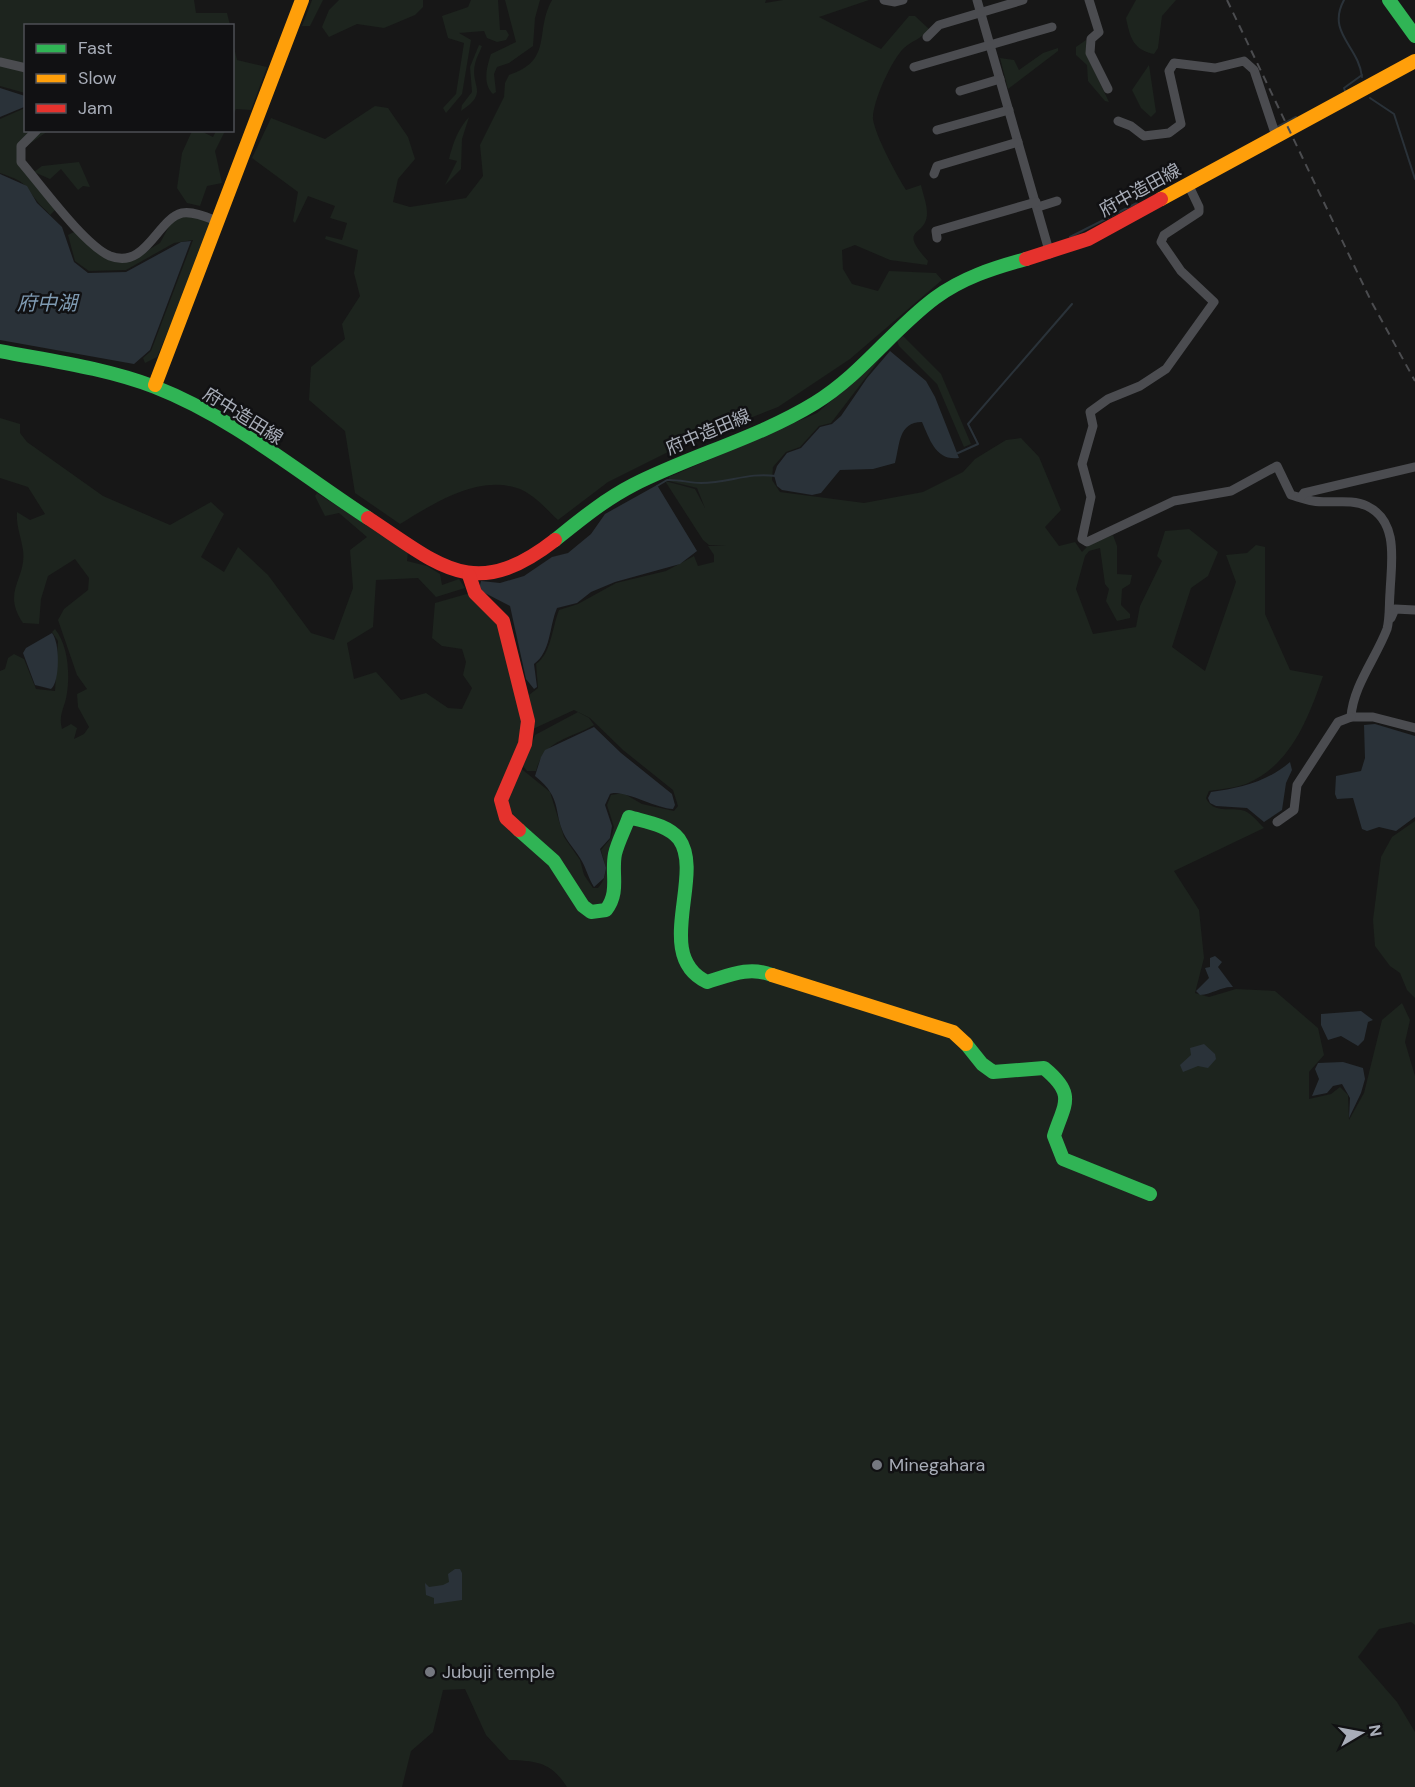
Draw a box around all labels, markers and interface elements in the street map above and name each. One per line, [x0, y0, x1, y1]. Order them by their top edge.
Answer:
legend [24, 24, 234, 132]
text: Fast [78, 36, 113, 60]
text: Slow [78, 66, 117, 90]
text: Jam [78, 96, 113, 120]
street label: 府中造田線 [1095, 158, 1185, 222]
water label: 府中湖 [17, 290, 80, 316]
street label: 府中造田線 [198, 382, 288, 450]
street label: 府中造田線 [662, 403, 754, 461]
place label: Minegahara [889, 1453, 985, 1477]
marker: Minegahara [870, 1458, 884, 1472]
place label: Jubuji temple [442, 1660, 555, 1684]
marker: Jubuji temple [423, 1665, 437, 1679]
north arrow [1331, 1703, 1391, 1763]
text: N [1364, 1723, 1387, 1738]

